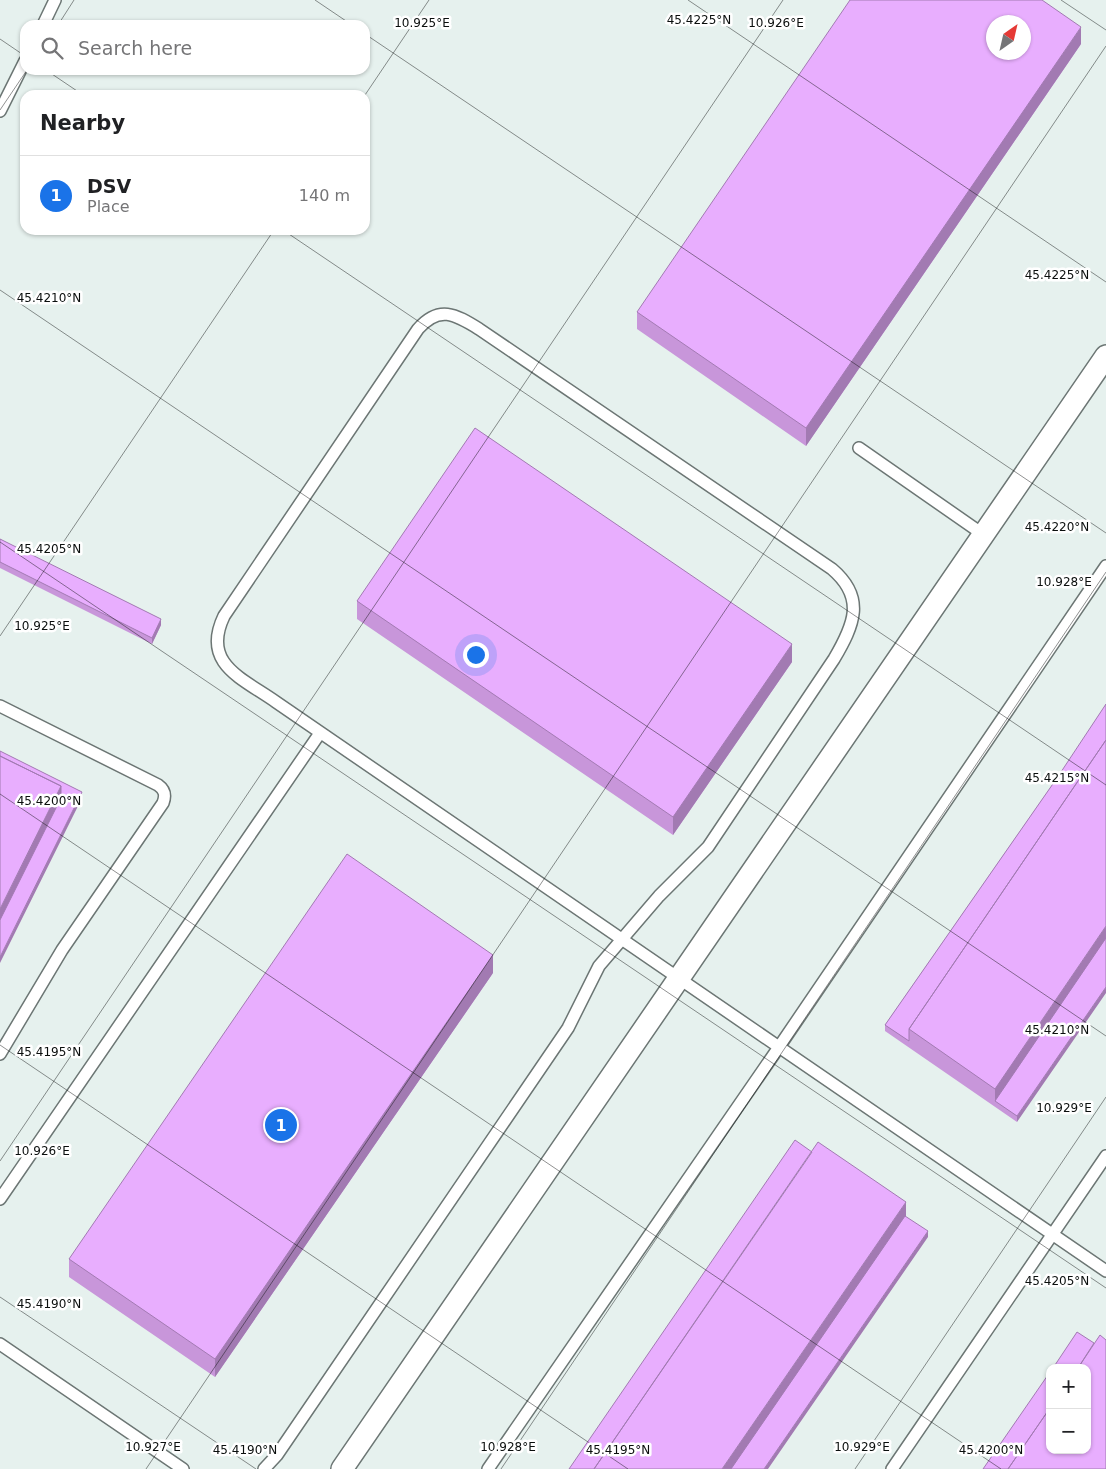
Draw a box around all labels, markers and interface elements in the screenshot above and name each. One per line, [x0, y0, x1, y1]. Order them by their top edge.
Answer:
text: 45.4225°N [667, 13, 731, 27]
north arrow [986, 15, 1031, 60]
text: 10.925°E [394, 16, 450, 30]
text: 10.926°E [748, 16, 804, 30]
search box [20, 20, 370, 75]
icon: search [38, 34, 66, 62]
text: Search here [78, 37, 192, 59]
text: Nearby [40, 111, 125, 135]
text: DSV [87, 175, 131, 197]
text: 1 [50, 186, 62, 205]
text: 140 m [299, 186, 350, 205]
text: Place [87, 197, 130, 216]
text: 45.4225°N [1025, 268, 1089, 282]
text: 45.4210°N [17, 291, 81, 305]
text: 45.4220°N [1025, 520, 1089, 534]
text: 45.4205°N [17, 542, 81, 556]
text: 10.928°E [1036, 575, 1092, 589]
text: 10.925°E [14, 619, 70, 633]
your location [463, 642, 489, 668]
text: 45.4215°N [1025, 771, 1089, 785]
text: 45.4200°N [17, 794, 81, 808]
text: 45.4210°N [1025, 1023, 1089, 1037]
text: 45.4195°N [17, 1045, 81, 1059]
text: 10.929°E [1036, 1101, 1092, 1115]
pin: 1 [265, 1106, 297, 1144]
text: 10.926°E [14, 1144, 70, 1158]
text: 45.4205°N [1025, 1274, 1089, 1288]
text: 45.4190°N [17, 1297, 81, 1311]
map controls [1046, 1364, 1091, 1454]
button: + [1046, 1364, 1091, 1409]
button: − [1046, 1409, 1091, 1454]
text: 10.927°E [125, 1440, 181, 1454]
text: 10.928°E [480, 1440, 536, 1454]
text: 10.929°E [834, 1440, 890, 1454]
text: 45.4190°N [213, 1443, 277, 1457]
text: 45.4195°N [586, 1443, 650, 1457]
text: 45.4200°N [959, 1443, 1023, 1457]

